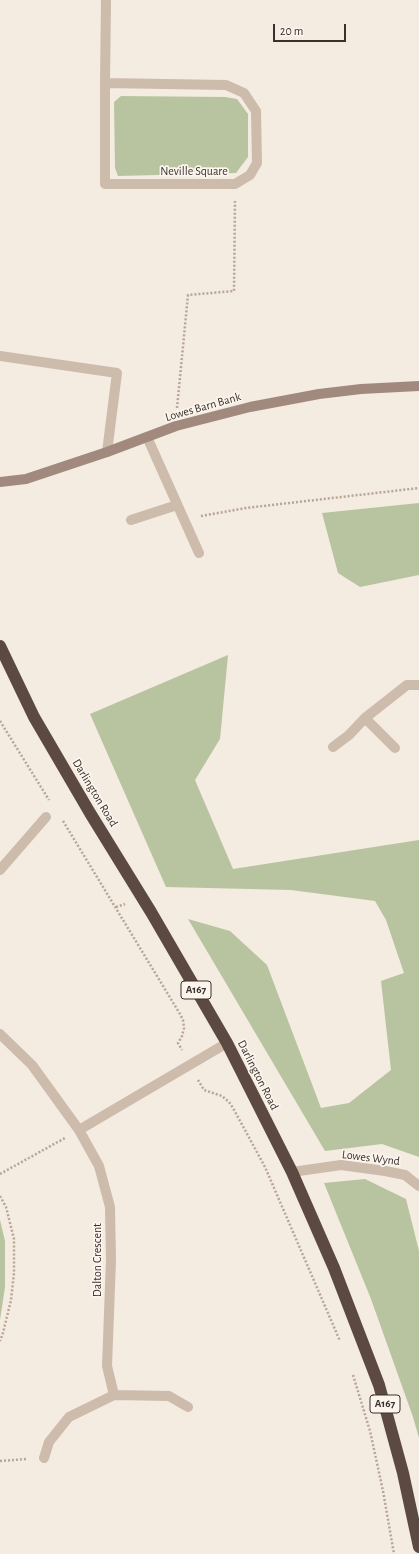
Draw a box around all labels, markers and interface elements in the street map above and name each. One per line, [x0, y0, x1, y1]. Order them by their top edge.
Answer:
scale bar [275, 16, 348, 42]
text: 20 m [280, 25, 303, 37]
street label: Neville Square [160, 164, 228, 178]
street label: Lowes Barn Bank [164, 389, 242, 425]
street label: Darlington Road [69, 757, 121, 829]
road number: A167 [181, 981, 211, 999]
street label: Darlington Road [234, 1038, 282, 1112]
street label: Lowes Wynd [341, 1147, 401, 1169]
street label: Dalton Crescent [90, 1223, 104, 1297]
road number: A167 [370, 1395, 400, 1413]

